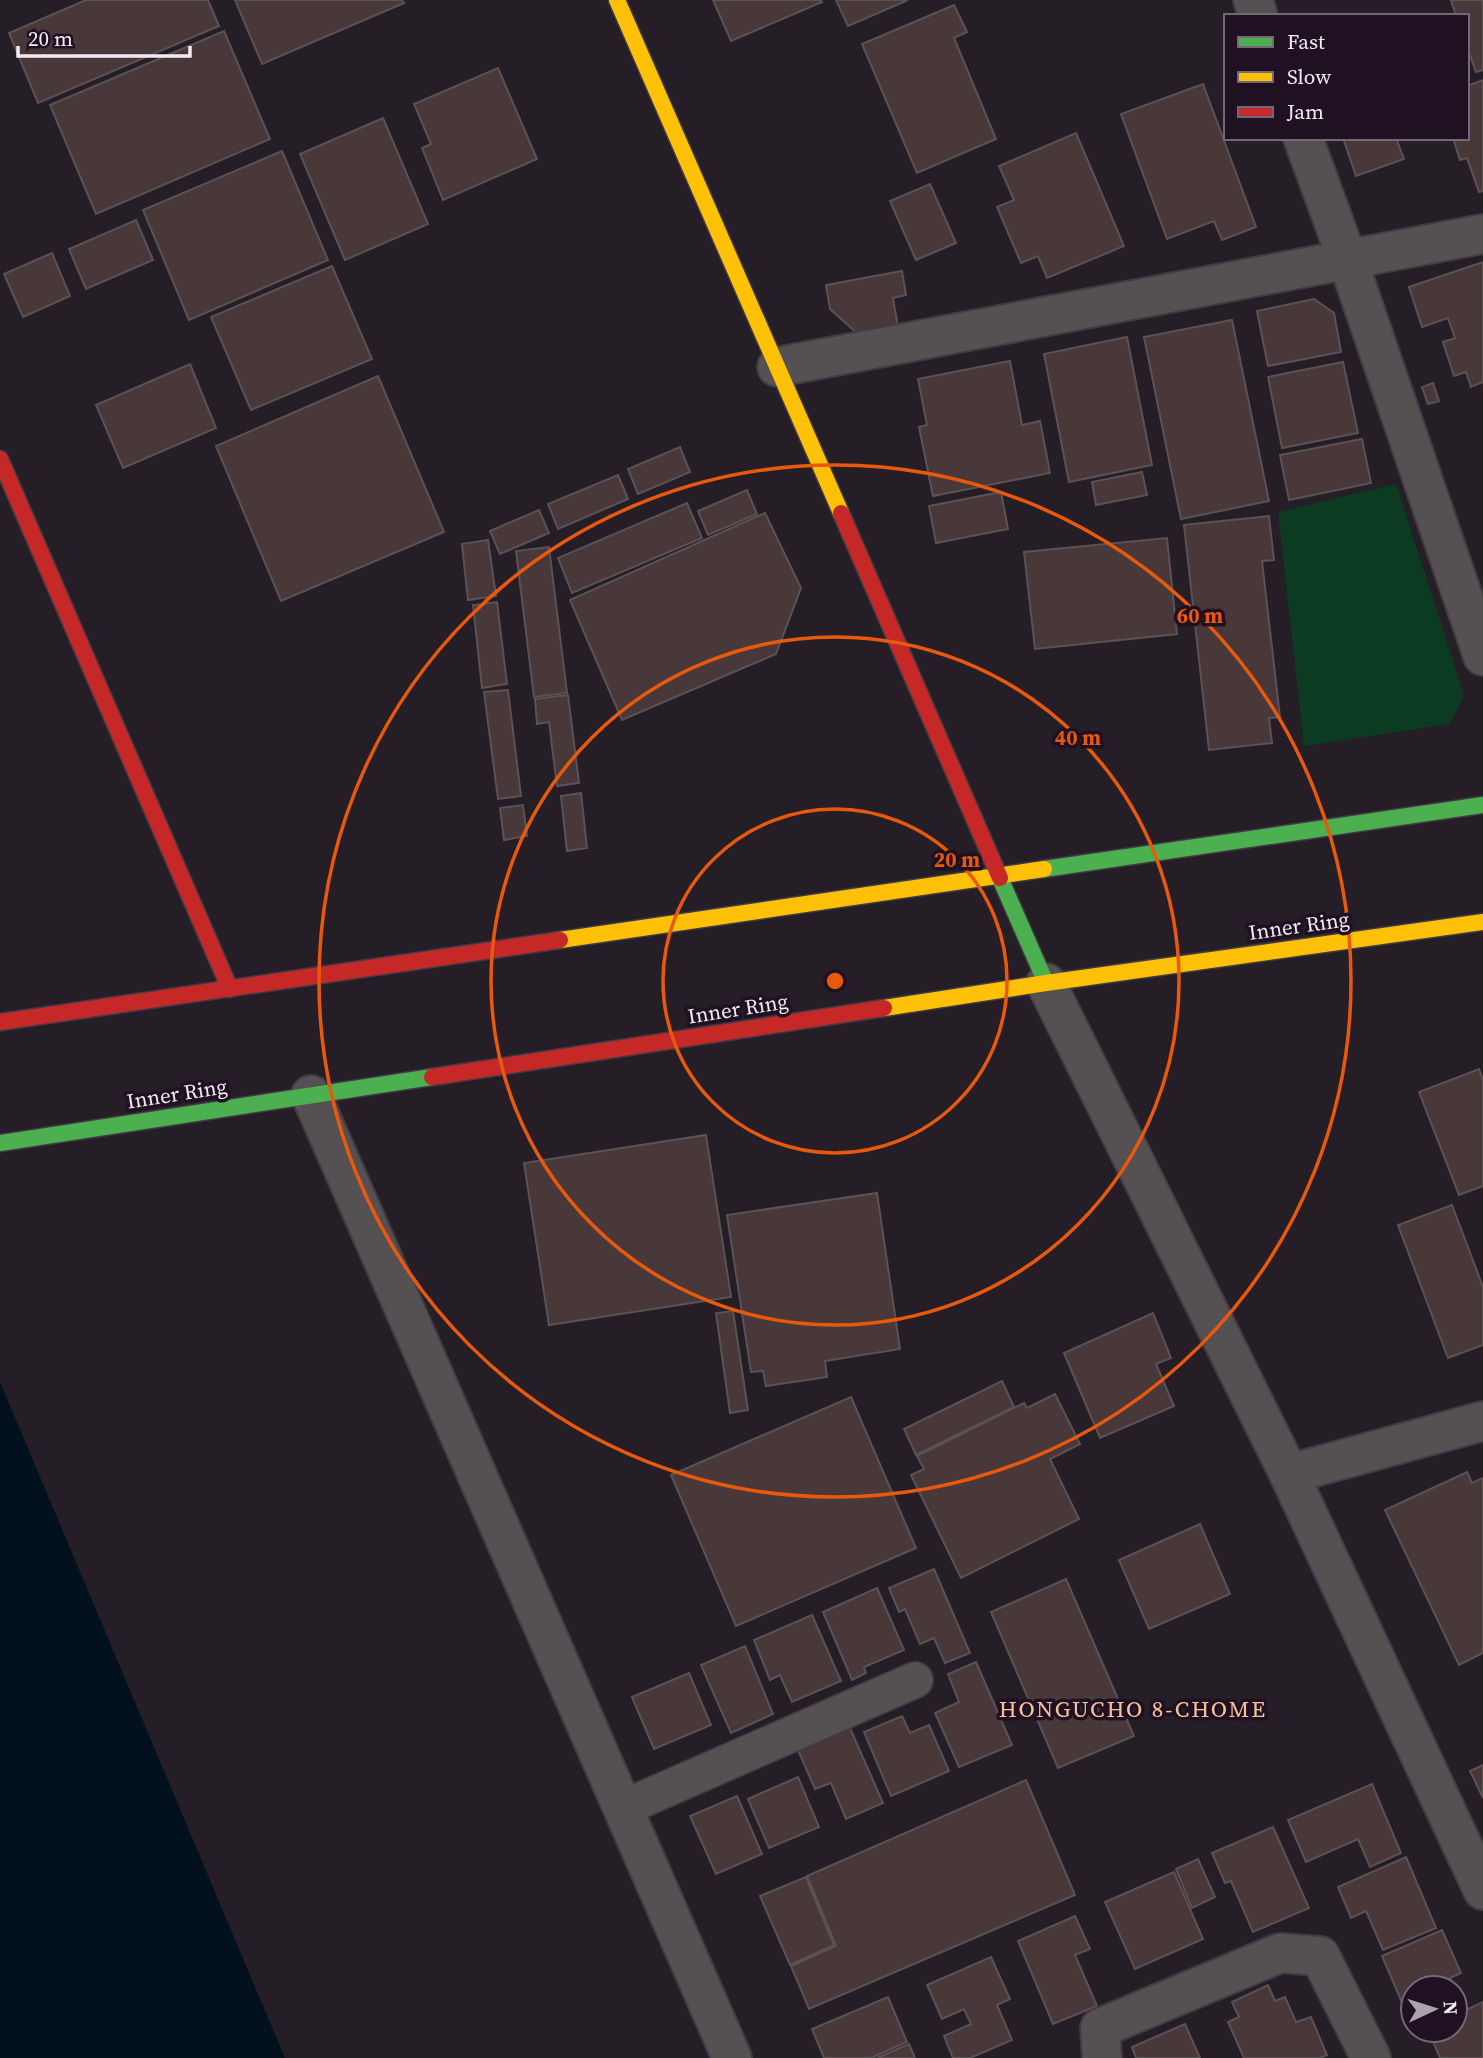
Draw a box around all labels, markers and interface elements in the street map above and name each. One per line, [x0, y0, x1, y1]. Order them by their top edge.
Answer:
scale bar [18, 14, 189, 58]
legend [1224, 14, 1469, 140]
text: 20 m [28, 24, 73, 53]
text: Fast [1287, 27, 1325, 56]
text: Slow [1287, 62, 1331, 91]
text: Jam [1286, 97, 1324, 126]
text: 60 m [1177, 601, 1223, 630]
text: 40 m [1055, 723, 1101, 752]
text: 20 m [934, 845, 980, 874]
street label: Inner Ring [1247, 904, 1351, 947]
centre of rings [823, 969, 847, 993]
street label: Inner Ring [686, 986, 790, 1031]
street label: Inner Ring [125, 1071, 229, 1116]
district label: HONGUCHO 8-CHOME [999, 1693, 1267, 1725]
north arrow [1399, 1974, 1469, 2044]
text: N [1438, 2000, 1464, 2016]

